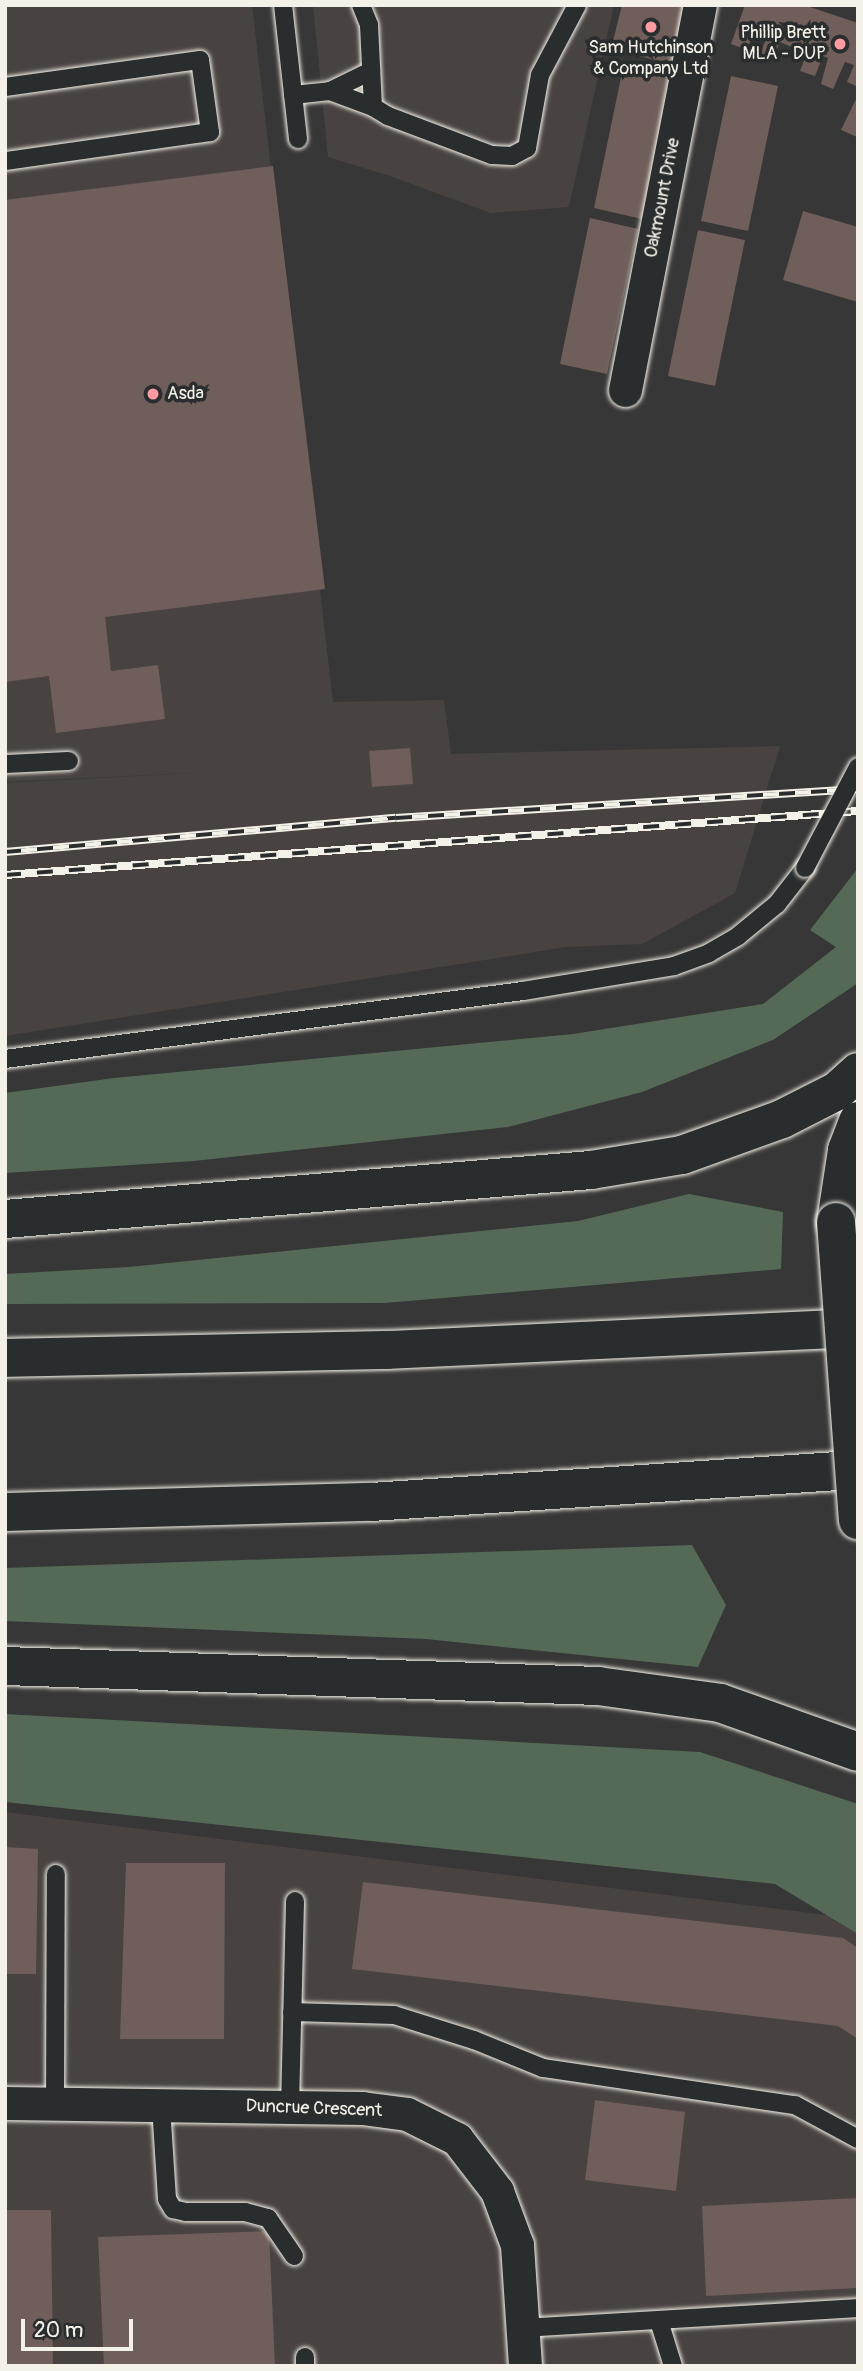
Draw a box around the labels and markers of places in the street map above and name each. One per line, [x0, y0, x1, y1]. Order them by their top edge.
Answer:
marker: Sam Hutchinson & Company Ltd [643, 19, 659, 35]
place label: Phillip Brett MLA - DUP [740, 23, 826, 66]
marker: Phillip Brett MLA - DUP [832, 36, 848, 52]
place label: Sam Hutchinson & Company Ltd [589, 38, 713, 80]
place label: Asda [167, 383, 204, 405]
marker: Asda [145, 386, 161, 402]

